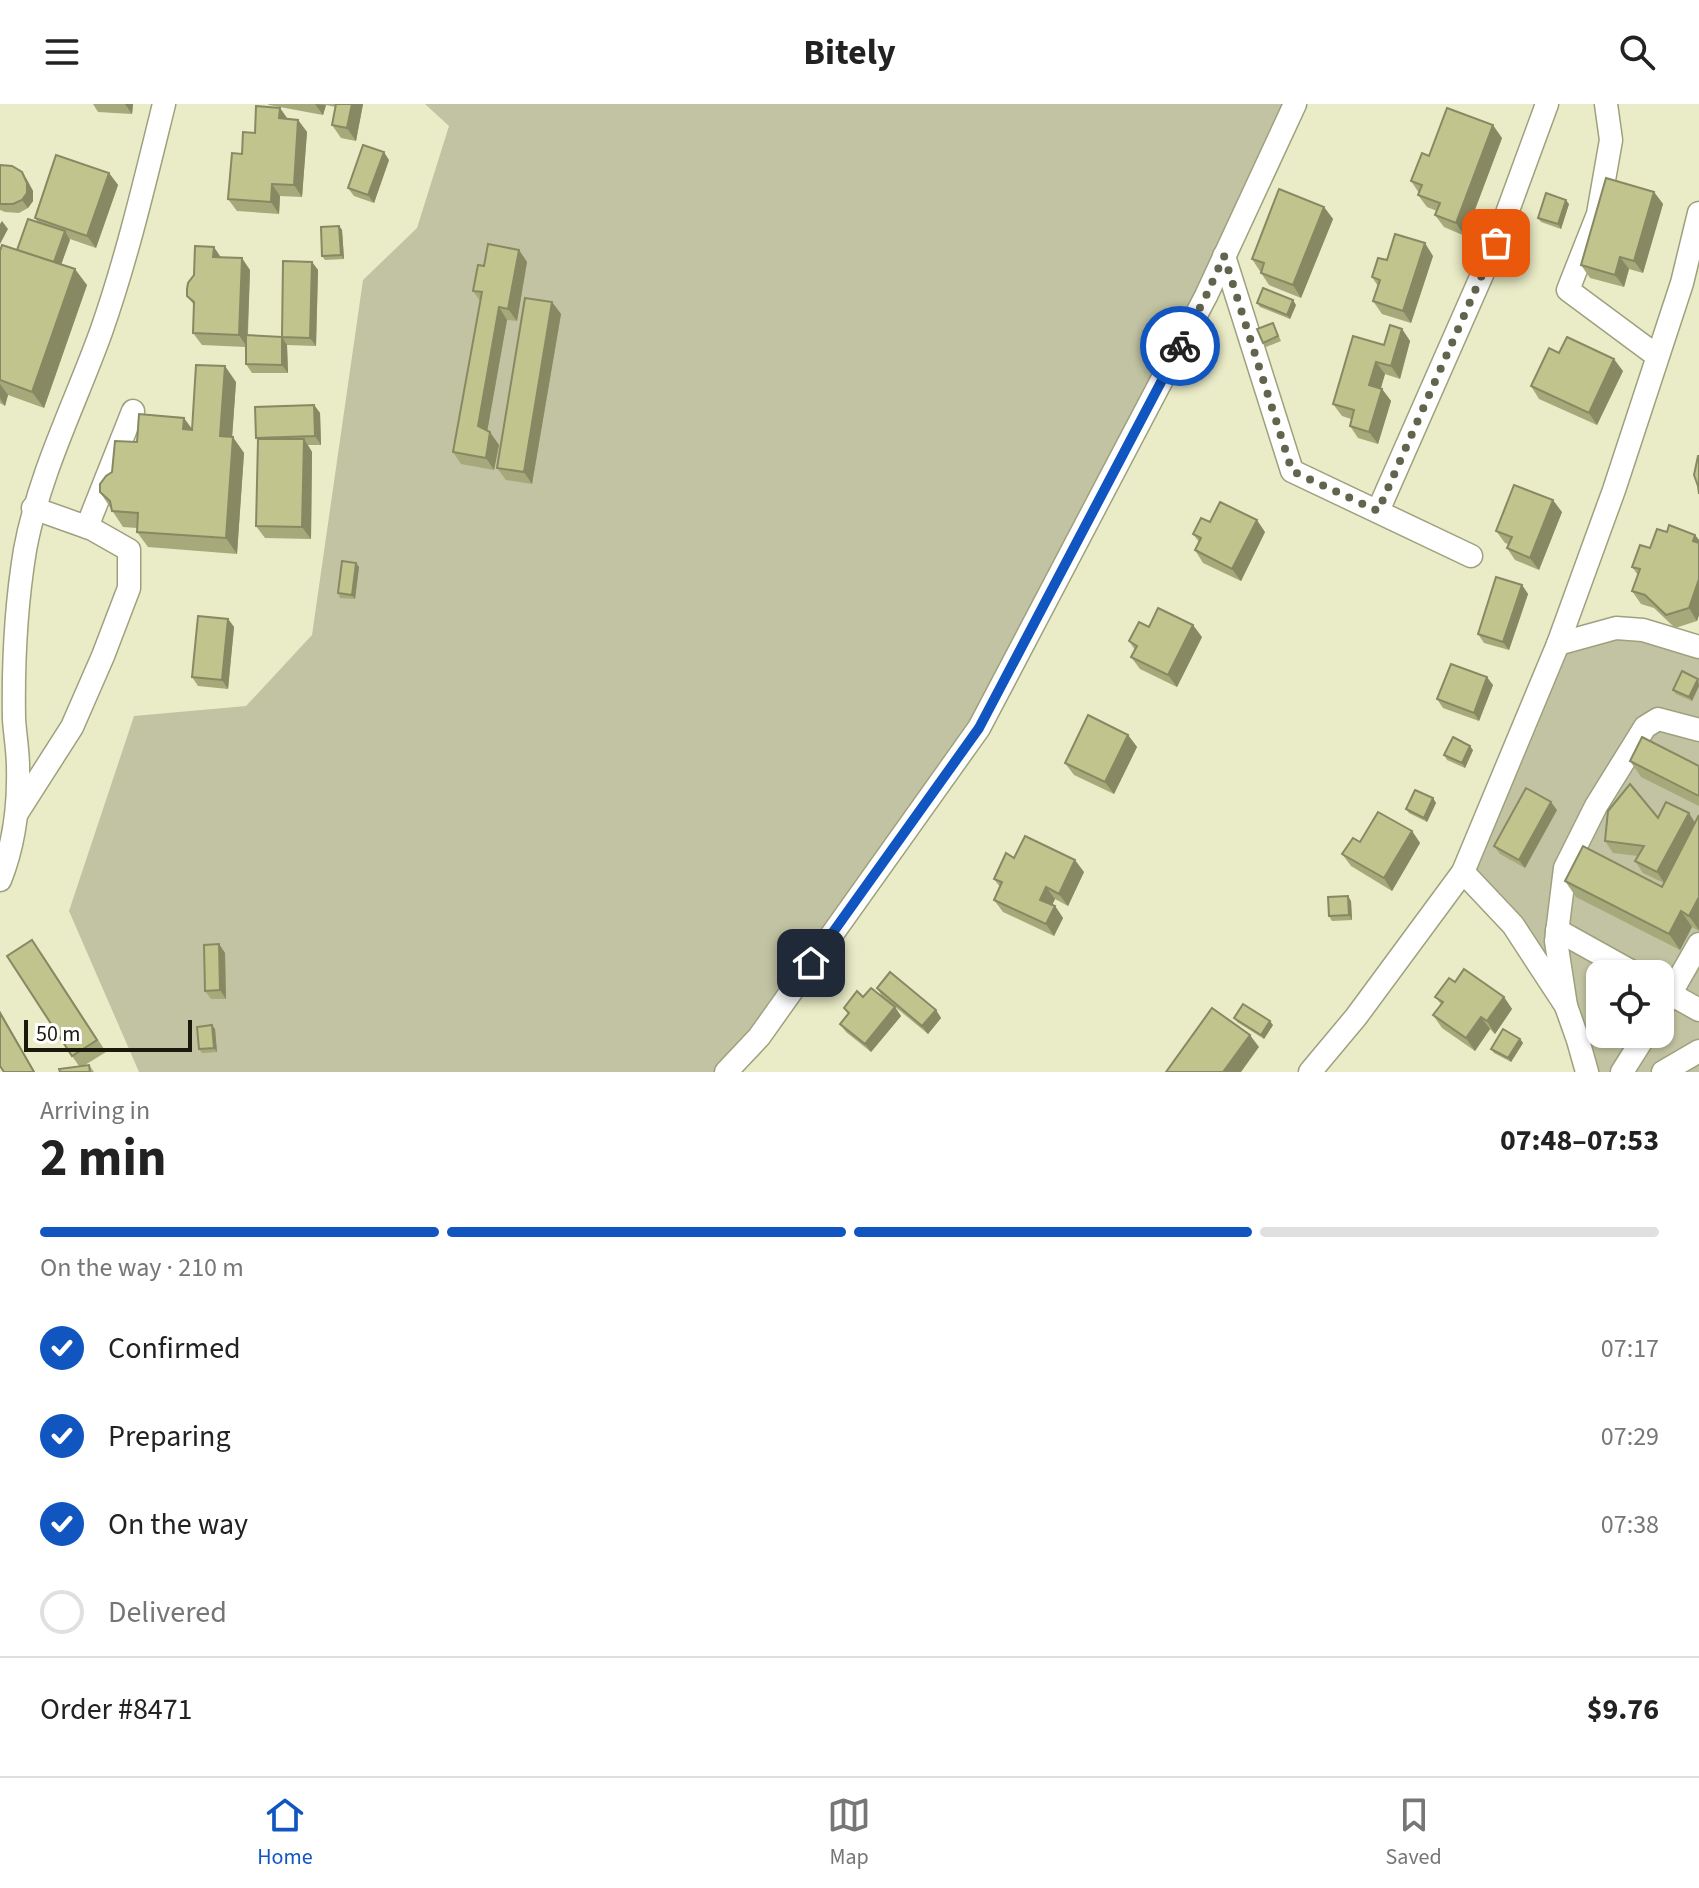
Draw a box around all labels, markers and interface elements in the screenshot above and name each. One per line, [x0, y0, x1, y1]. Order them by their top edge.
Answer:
text: Bitely [803, 27, 896, 78]
icon: menu [40, 30, 84, 74]
icon: search [1615, 30, 1659, 74]
pin [1462, 209, 1530, 277]
icon: bag [1474, 221, 1518, 265]
courier [1140, 306, 1220, 386]
icon: bike [1158, 324, 1202, 368]
pin [777, 929, 845, 997]
icon: home [789, 941, 833, 985]
map controls [1586, 960, 1674, 1048]
button: locate [1586, 960, 1674, 1048]
scale bar [24, 1016, 192, 1052]
text: 50 m [36, 1018, 81, 1050]
text: Arriving in [40, 1092, 150, 1129]
text: 07:48–07:53 [1500, 1119, 1659, 1162]
text: 2 min [40, 1122, 167, 1196]
text: On the way · 210 m [40, 1249, 244, 1286]
icon: check [40, 1326, 84, 1370]
text: Confirmed [108, 1327, 241, 1370]
text: 07:17 [1601, 1330, 1659, 1367]
icon: check [40, 1414, 84, 1458]
text: Preparing [108, 1415, 231, 1458]
text: 07:29 [1601, 1418, 1659, 1455]
icon: check [40, 1502, 84, 1546]
text: On the way [108, 1503, 248, 1546]
text: 07:38 [1601, 1506, 1659, 1543]
text: Delivered [108, 1591, 227, 1634]
text: Order #8471 [40, 1688, 193, 1731]
text: $9.76 [1587, 1688, 1659, 1731]
tab: Home [257, 1793, 313, 1873]
tab: Map [827, 1793, 871, 1873]
tab: Saved [1386, 1793, 1442, 1873]

